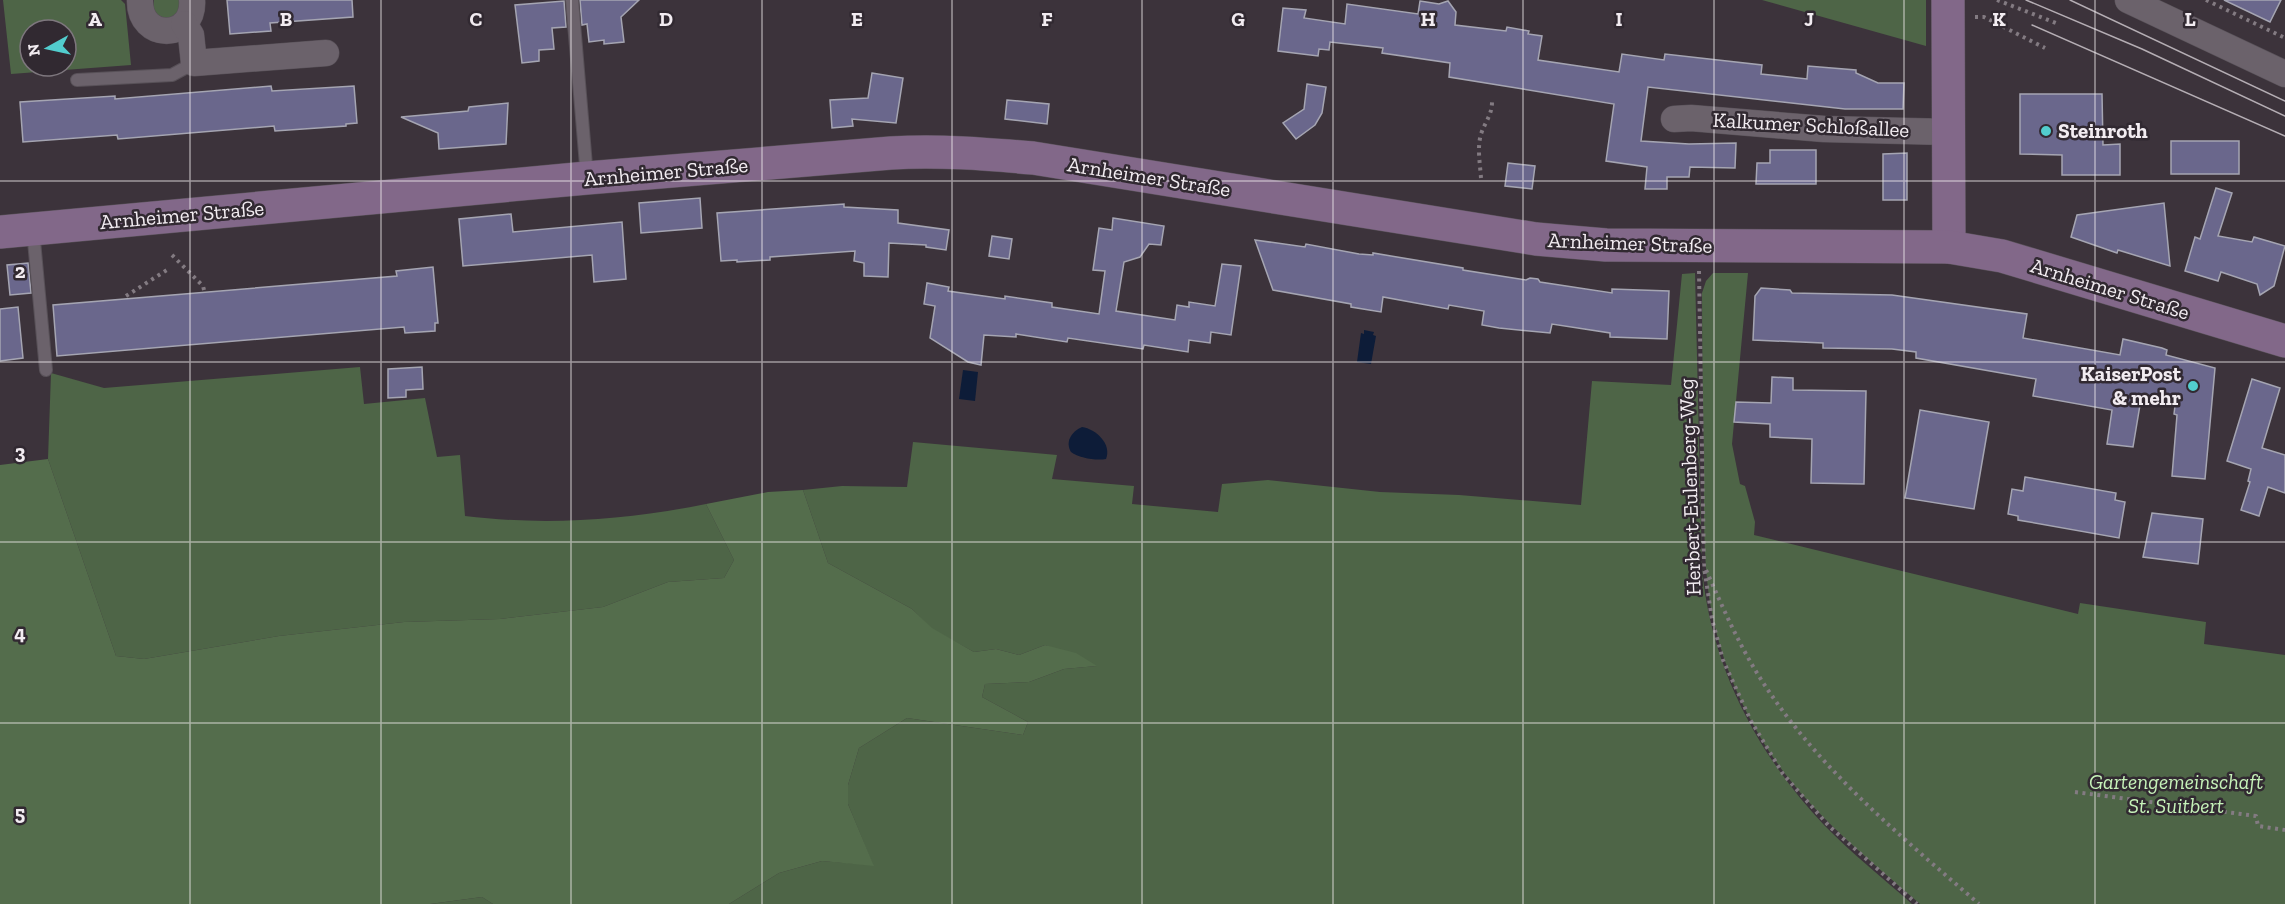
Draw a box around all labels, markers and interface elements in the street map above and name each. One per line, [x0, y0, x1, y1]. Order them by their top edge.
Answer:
text: A [88, 7, 102, 31]
text: B [280, 7, 292, 31]
text: C [470, 7, 483, 31]
text: D [659, 7, 673, 31]
text: E [851, 7, 863, 31]
text: F [1041, 7, 1053, 31]
text: G [1231, 7, 1245, 31]
text: H [1420, 7, 1436, 31]
text: I [1615, 7, 1623, 31]
text: J [1804, 7, 1814, 31]
text: K [1992, 7, 2006, 31]
text: L [2184, 7, 2196, 31]
north arrow [18, 18, 78, 78]
text: N [23, 43, 44, 57]
street label: Kalkumer Schloßallee [1712, 107, 1910, 142]
place label: Steinroth [2058, 118, 2148, 143]
marker: Steinroth [2039, 124, 2053, 138]
street label: Arnheimer Straße [1066, 151, 1233, 202]
street label: Arnheimer Straße [583, 152, 749, 191]
street label: Arnheimer Straße [99, 195, 265, 234]
street label: Arnheimer Straße [1547, 227, 1713, 258]
street label: Arnheimer Straße [2028, 252, 2193, 325]
text: 2 [15, 259, 26, 283]
place label: KaiserPost & mehr [2080, 361, 2182, 410]
street label: Herbert-Eulenberg-Weg [1673, 377, 1706, 596]
marker: KaiserPost & mehr [2186, 379, 2200, 393]
text: 3 [15, 440, 26, 464]
text: 4 [14, 621, 26, 645]
park label: Gartengemeinschaft St. Suitbert [2089, 769, 2263, 818]
text: 5 [15, 801, 25, 825]

